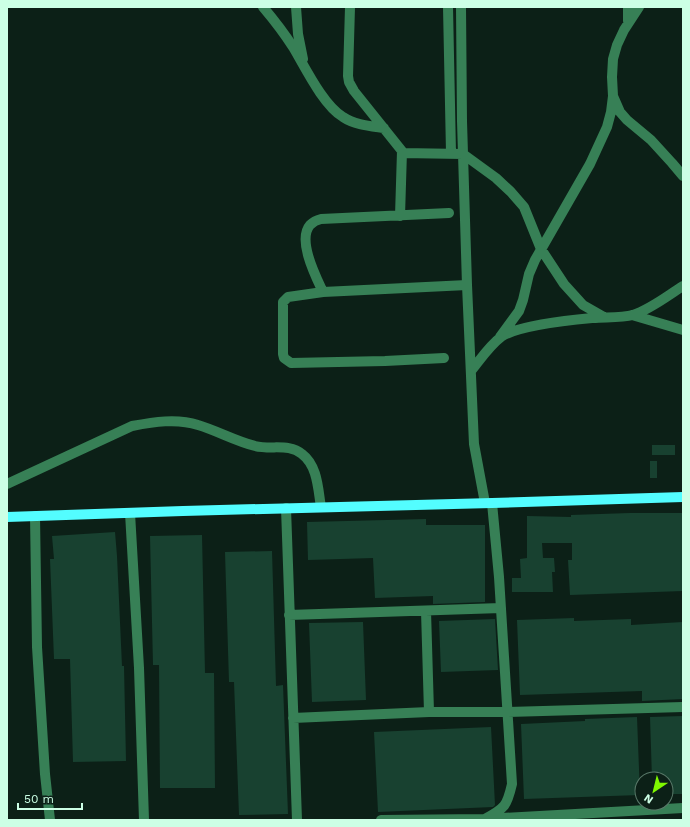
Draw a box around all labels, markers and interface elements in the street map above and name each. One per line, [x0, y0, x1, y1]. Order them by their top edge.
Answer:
north arrow [634, 771, 674, 811]
scale bar [18, 785, 82, 811]
text: N [641, 791, 656, 806]
text: 50 m [24, 792, 54, 806]

